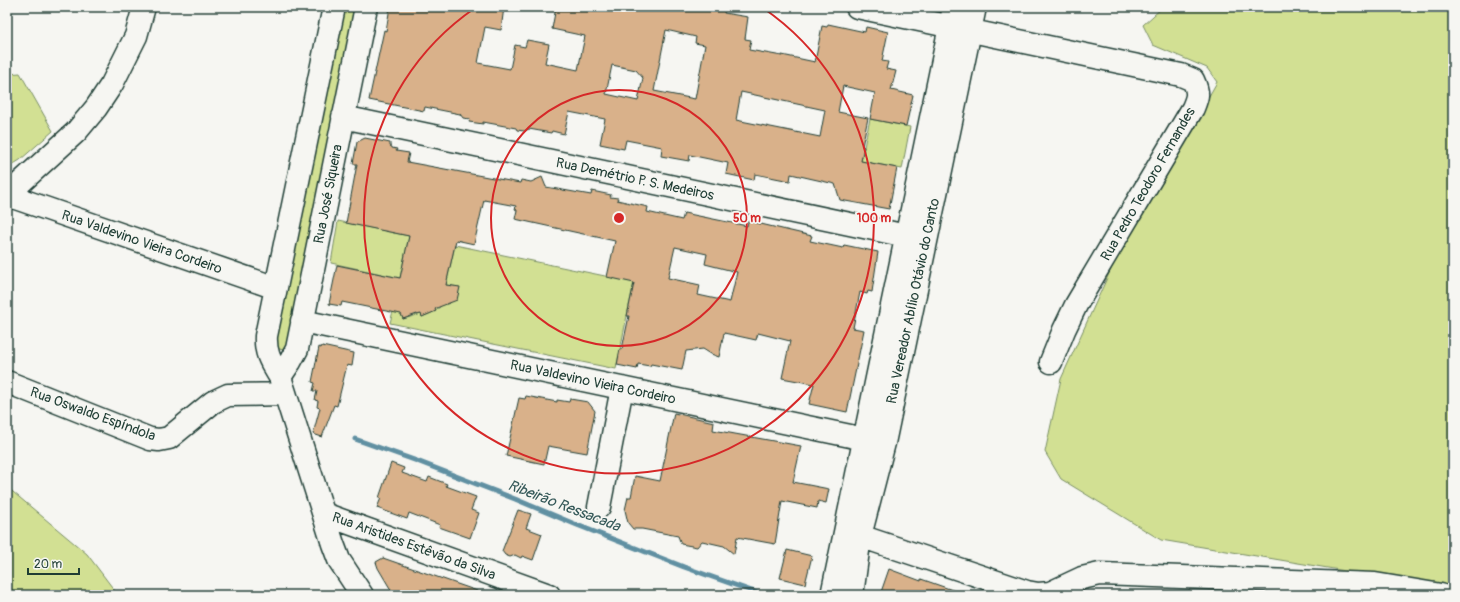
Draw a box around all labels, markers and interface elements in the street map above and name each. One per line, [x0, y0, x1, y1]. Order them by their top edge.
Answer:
street label: Rua Pedro Teodoro Fernandes [1097, 104, 1199, 264]
street label: Rua José Siqueira [310, 143, 346, 245]
street label: Rua Demétrio P. S. Medeiros [554, 154, 716, 204]
street label: Rua Vereador Abílio Otávio do Canto [883, 196, 943, 405]
street label: Rua Valdevino Vieira Cordeiro [60, 207, 225, 278]
centre of rings [612, 211, 626, 225]
text: 50 m [733, 211, 761, 226]
text: 100 m [857, 211, 892, 226]
street label: Rua Valdevino Vieira Cordeiro [509, 356, 678, 408]
street label: Rua Oswaldo Espíndola [28, 383, 158, 445]
water label: Ribeirão Ressacada [505, 476, 624, 536]
street label: Rua Aristides Estêvão da Silva [330, 508, 498, 584]
scale bar [28, 550, 79, 576]
text: 20 m [34, 557, 63, 572]

